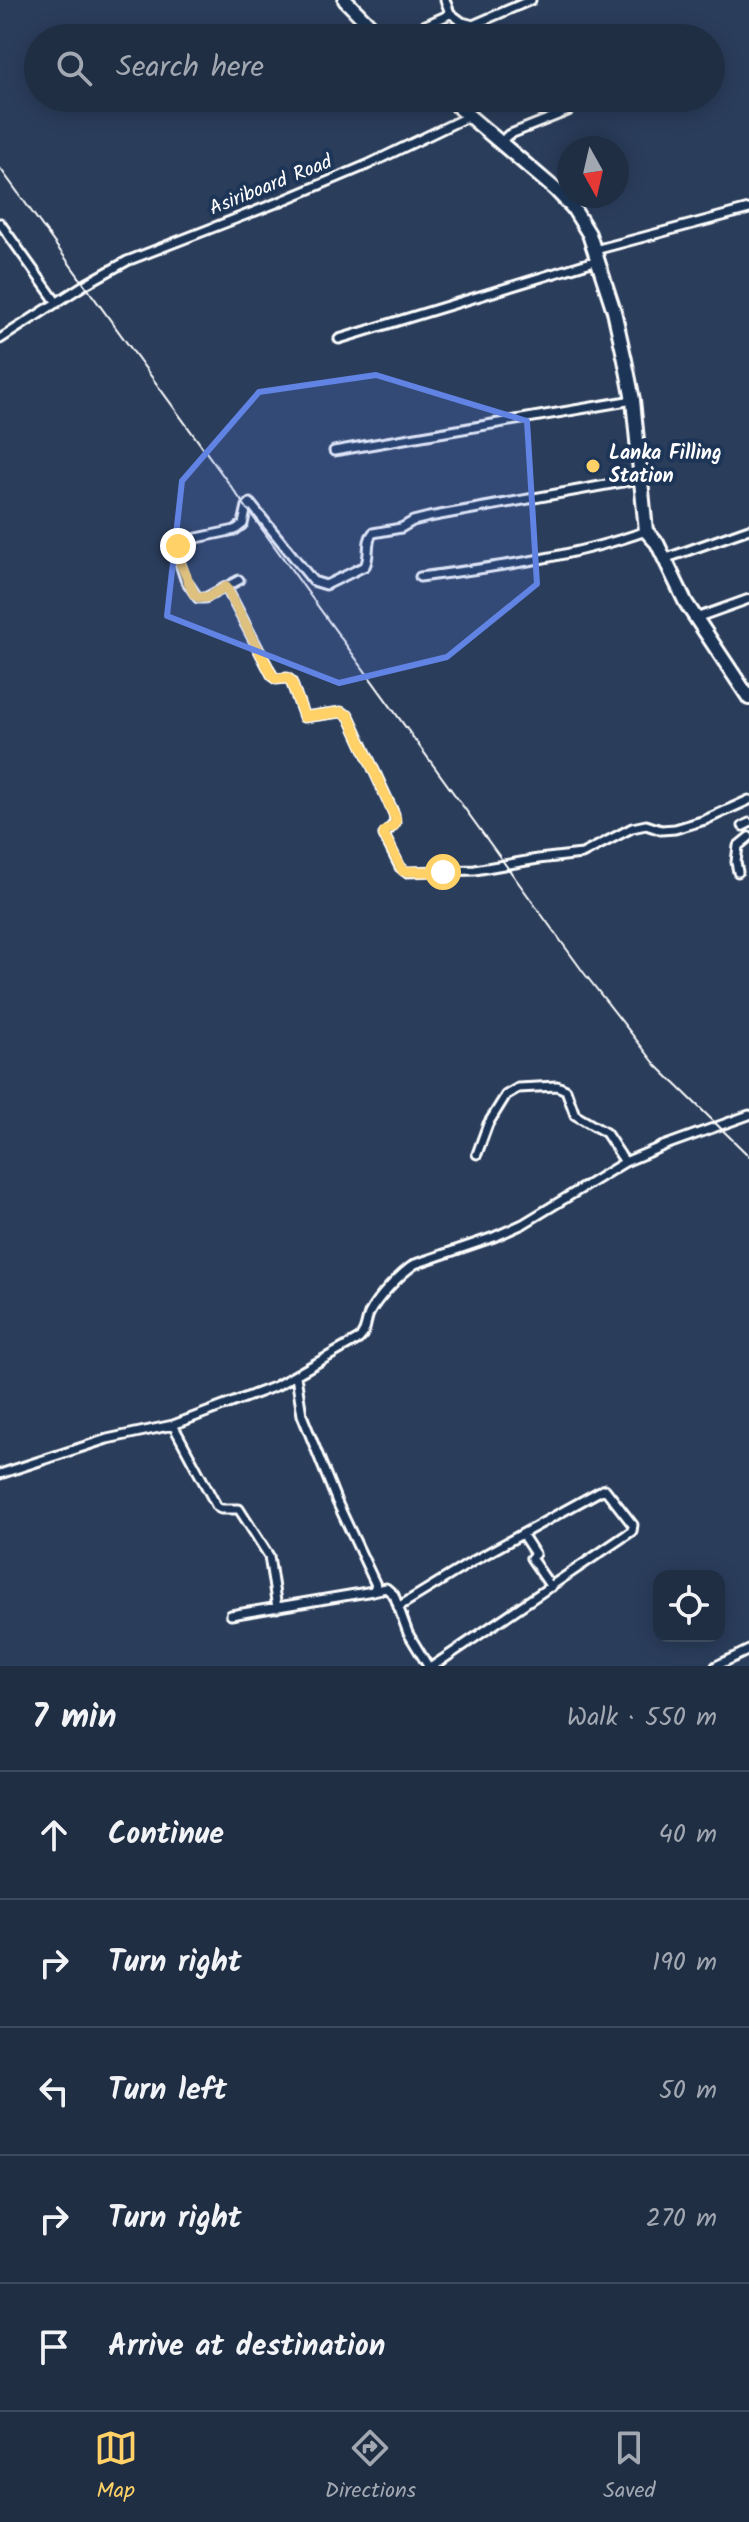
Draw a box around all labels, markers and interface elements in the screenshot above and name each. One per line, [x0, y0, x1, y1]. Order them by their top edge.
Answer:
search box [24, 24, 725, 112]
text: Search here [116, 44, 264, 92]
icon: search [52, 46, 96, 90]
north arrow [557, 136, 629, 208]
street label: Asiriboard Road [205, 146, 338, 225]
place label: Lanka Filling Station [609, 438, 722, 493]
marker: Lanka Filling Station [584, 457, 602, 475]
route end [160, 528, 196, 564]
route start [425, 854, 461, 890]
map controls [653, 1570, 725, 1642]
button: locate [653, 1570, 725, 1642]
text: 7 min [32, 1691, 117, 1745]
text: Walk · 550 m [567, 1697, 717, 1739]
text: Continue [108, 1811, 224, 1859]
icon: ahead [32, 1813, 76, 1857]
text: 40 m [659, 1814, 717, 1856]
text: Turn right [108, 1939, 241, 1987]
icon: right [32, 1941, 76, 1985]
text: 190 m [652, 1942, 717, 1984]
text: Turn left [108, 2067, 227, 2115]
icon: left [32, 2069, 76, 2113]
text: 50 m [659, 2070, 717, 2112]
text: Turn right [108, 2195, 241, 2243]
icon: right [32, 2197, 76, 2241]
text: 270 m [646, 2198, 717, 2240]
text: Arrive at destination [108, 2323, 385, 2371]
icon: arrive [32, 2325, 76, 2369]
tab: Map [94, 2426, 138, 2509]
tab: Directions [325, 2426, 416, 2509]
tab: Saved [603, 2426, 655, 2509]

